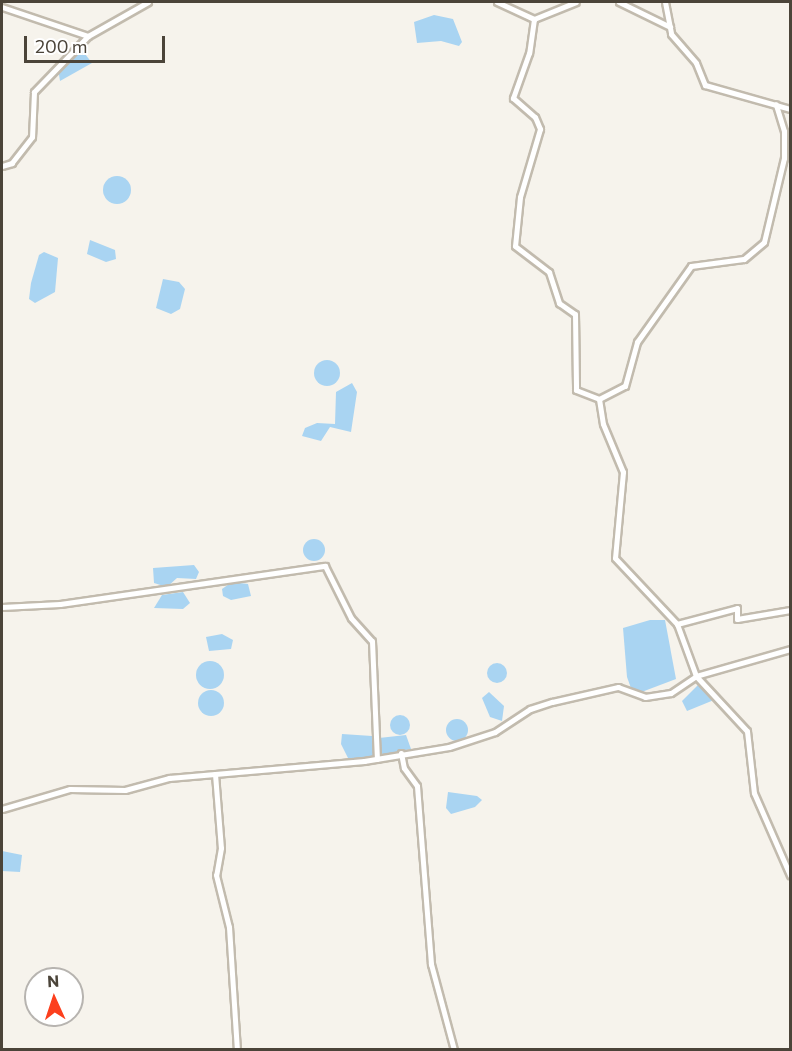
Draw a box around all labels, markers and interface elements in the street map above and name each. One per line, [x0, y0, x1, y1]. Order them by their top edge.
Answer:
scale bar [27, 24, 168, 62]
text: 200 m [35, 35, 88, 57]
north arrow [24, 967, 84, 1027]
text: N [47, 971, 60, 990]

